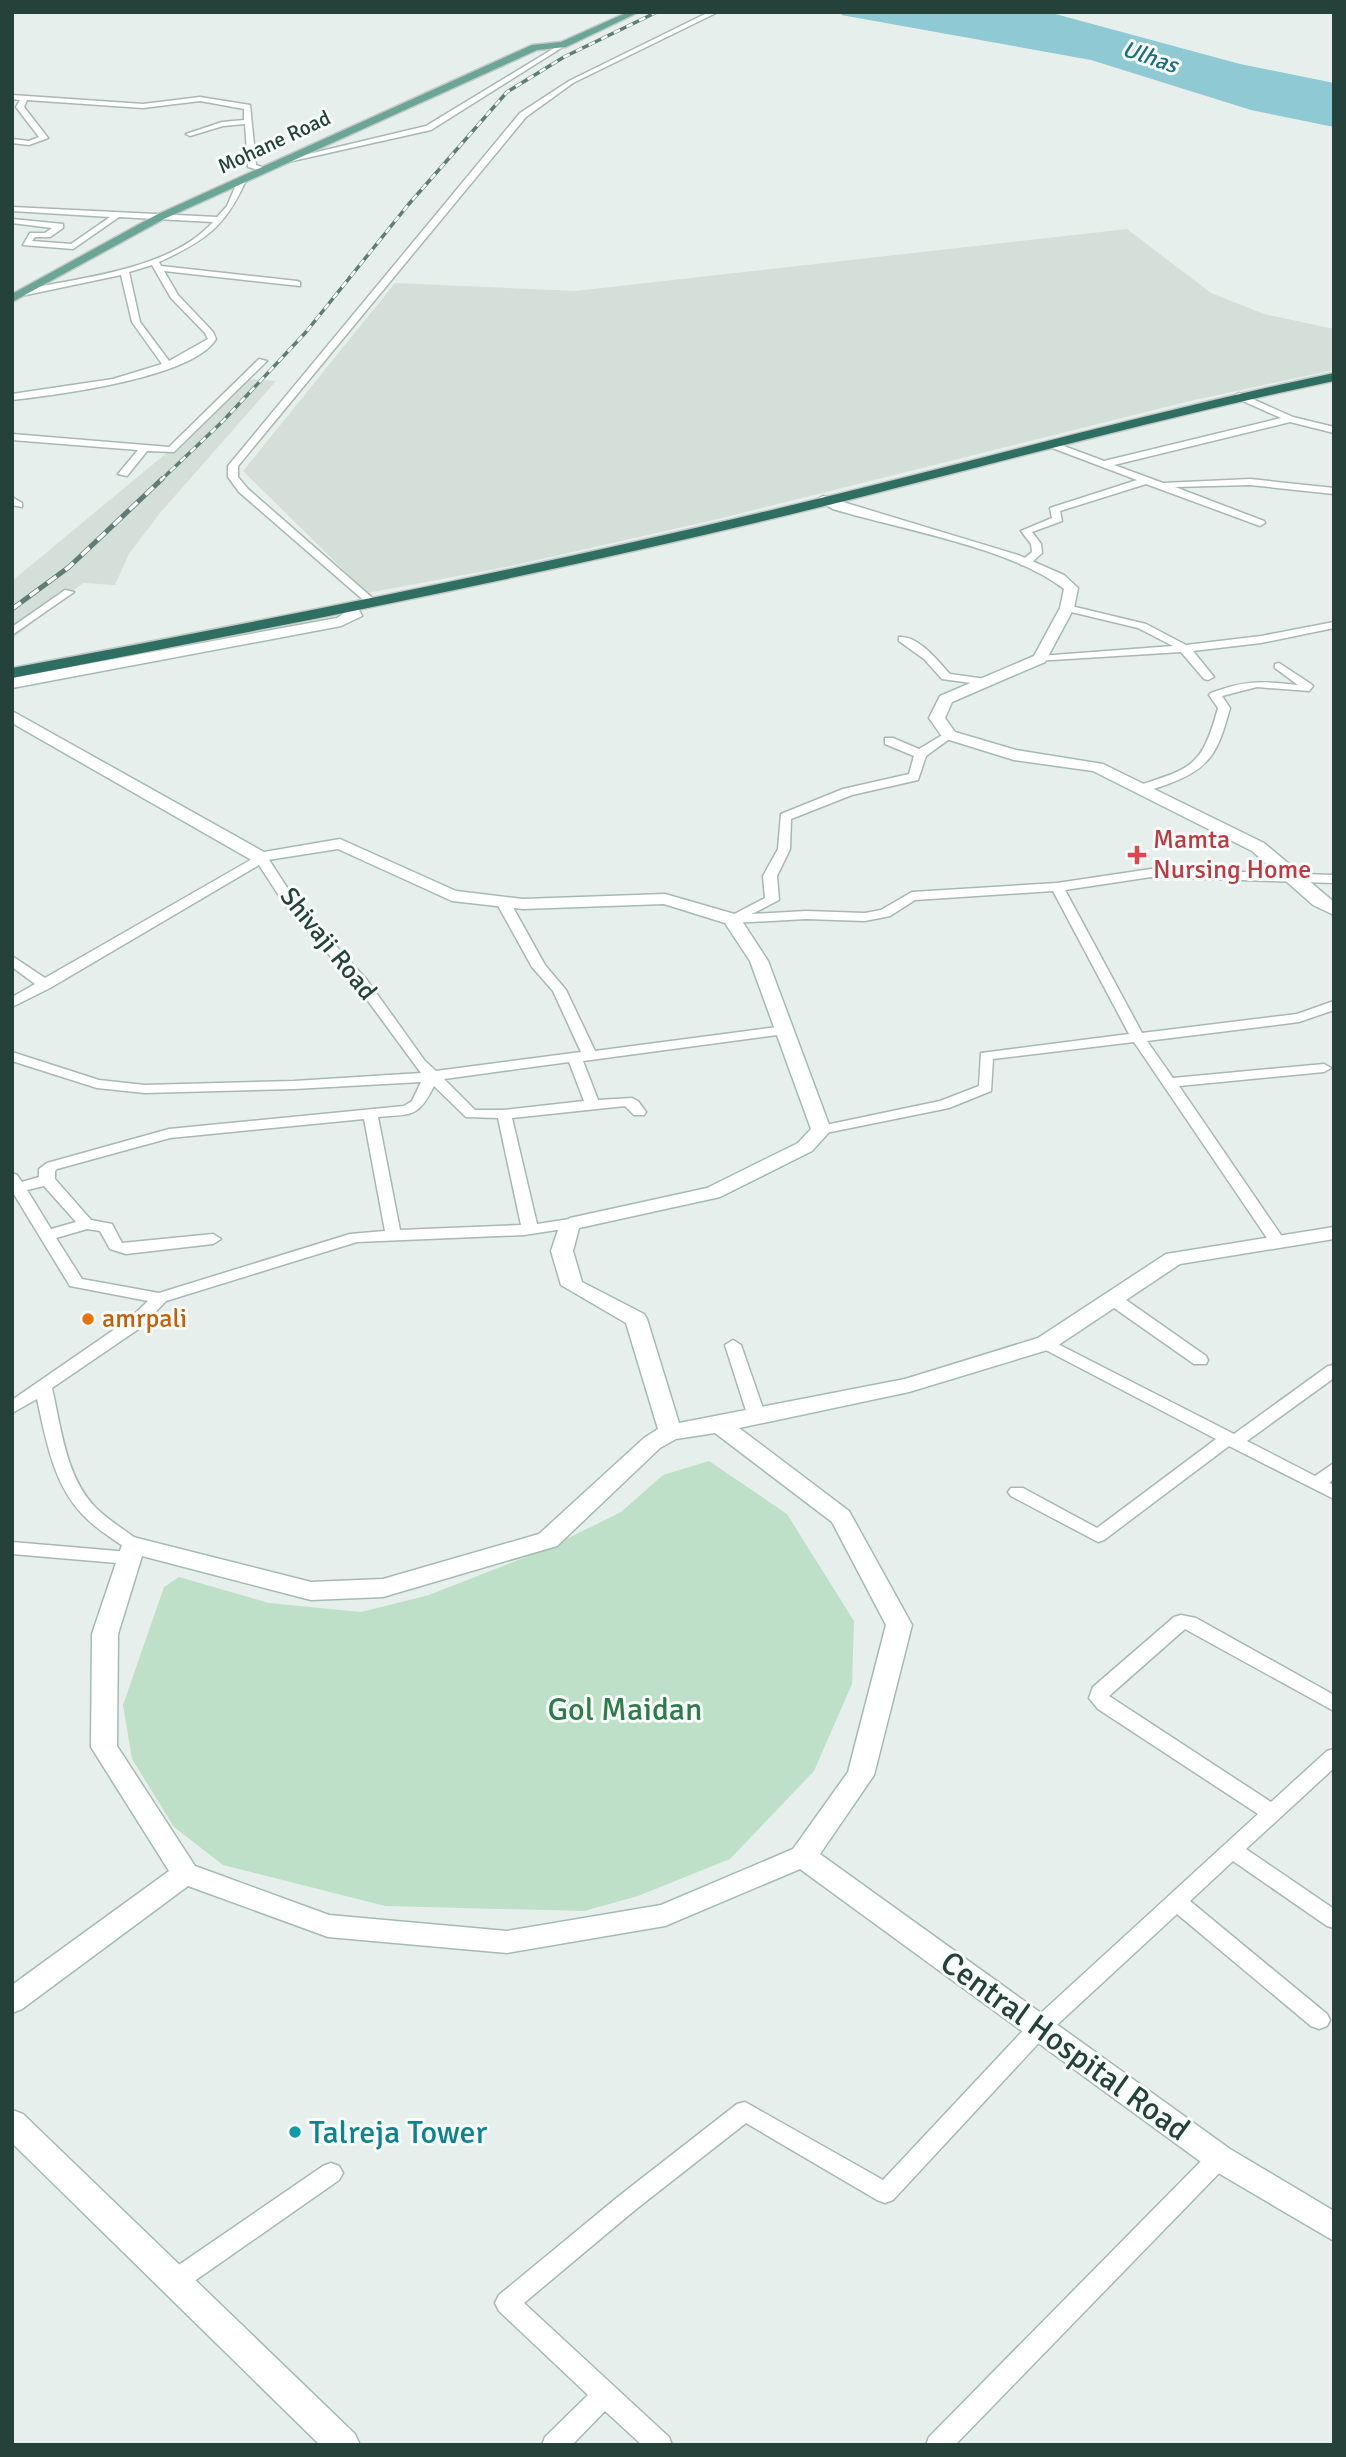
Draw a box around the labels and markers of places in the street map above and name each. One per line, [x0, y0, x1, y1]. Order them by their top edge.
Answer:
place label: Mamta Nursing Home [1153, 824, 1311, 886]
marker: Mamta Nursing Home [1127, 845, 1147, 865]
place label: amrpali [102, 1303, 187, 1335]
marker: amrpali [80, 1311, 96, 1327]
place label: Talreja Tower [309, 2113, 487, 2152]
marker: Talreja Tower [287, 2124, 303, 2140]

